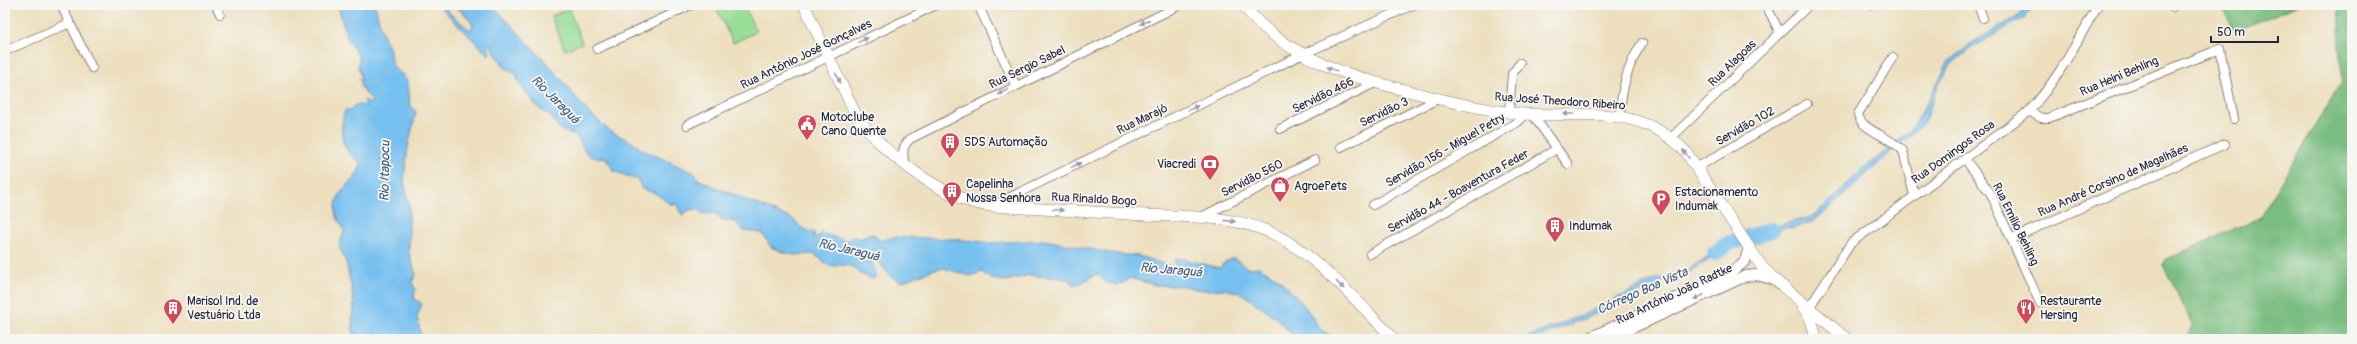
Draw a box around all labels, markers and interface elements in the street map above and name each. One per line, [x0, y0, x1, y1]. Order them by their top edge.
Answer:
street label: Rua Antônio José Gonçalves [738, 16, 875, 93]
scale bar [2211, 18, 2278, 44]
one-way arrow [1139, 19, 1150, 25]
text: 50 m [2217, 25, 2245, 40]
street label: Rua Alagoas [1705, 36, 1760, 90]
one-way arrow [858, 37, 869, 43]
street label: Rua Sergio Sabel [987, 42, 1068, 92]
street label: Rua Heini Behling [2078, 53, 2161, 100]
one-way arrow [1327, 66, 1338, 72]
water label: Rio Jaraguá [528, 72, 583, 128]
one-way arrow [835, 73, 842, 84]
street label: Servidão 466 [1290, 74, 1357, 117]
one-way arrow [997, 89, 1009, 95]
street label: Rua José Theodoro Ribeiro [1494, 89, 1626, 114]
street label: Servidão 3 [1357, 94, 1411, 131]
street label: Rua Marajó [1114, 101, 1170, 138]
street label: Servidão 102 [1713, 103, 1778, 149]
one-way arrow [1188, 105, 1199, 111]
place label: Motoclube Cano Quente [821, 110, 886, 139]
street label: Servidão 156 - Miguel Petry [1383, 110, 1508, 191]
one-way arrow [1562, 111, 1575, 117]
public building icon: Motoclube Cano Quente [796, 113, 818, 141]
street label: Rua Domingos Rosa [1909, 117, 1998, 188]
building icon: SDS Automação [939, 131, 961, 159]
place label: SDS Automação [964, 135, 1048, 150]
water label: Rio Itapocu [376, 139, 394, 202]
street label: Rua André Corsino de Magalhães [2036, 140, 2191, 220]
street label: Servidão 44 - Boaventura Feder [1385, 146, 1532, 237]
one-way arrow [1682, 149, 1691, 160]
bank icon: Viacredi [1199, 153, 1221, 181]
street label: Servidão 560 [1219, 156, 1286, 200]
place label: Viacredi [1157, 157, 1196, 172]
one-way arrow [1071, 161, 1082, 168]
shop icon: AgroePets [1269, 175, 1291, 203]
place label: Capelinha Nossa Senhora [966, 177, 1041, 206]
place label: AgroePets [1294, 179, 1348, 194]
building icon: Capelinha Nossa Senhora [941, 180, 963, 208]
street label: Rua Emilio Behling [1989, 180, 2042, 268]
place label: Estacionamento Indumak [1675, 185, 1759, 214]
parking icon: Estacionamento Indumak [1650, 188, 1672, 216]
street label: Rua Rinaldo Bogo [1051, 190, 1138, 209]
one-way arrow [1052, 207, 1065, 213]
building icon: Indumak [1544, 215, 1566, 243]
one-way arrow [1224, 218, 1236, 224]
place label: Indumak [1569, 219, 1612, 234]
water label: Rio Jaraguá [817, 235, 882, 265]
water label: Rio Jaraguá [1139, 259, 1203, 281]
street label: Rua Antônio João Radtke [1614, 261, 1735, 328]
water label: Córrego Boa Vista [1595, 263, 1691, 318]
one-way arrow [1335, 280, 1345, 290]
place label: Marisol Ind. de Vestuário Ltda [187, 294, 261, 323]
one-way arrow [1694, 294, 1705, 300]
place label: Restaurante Hersing [2040, 294, 2101, 323]
building icon: Marisol Ind. de Vestuário Ltda [162, 297, 184, 325]
restaurant icon: Restaurante Hersing [2015, 297, 2037, 325]

